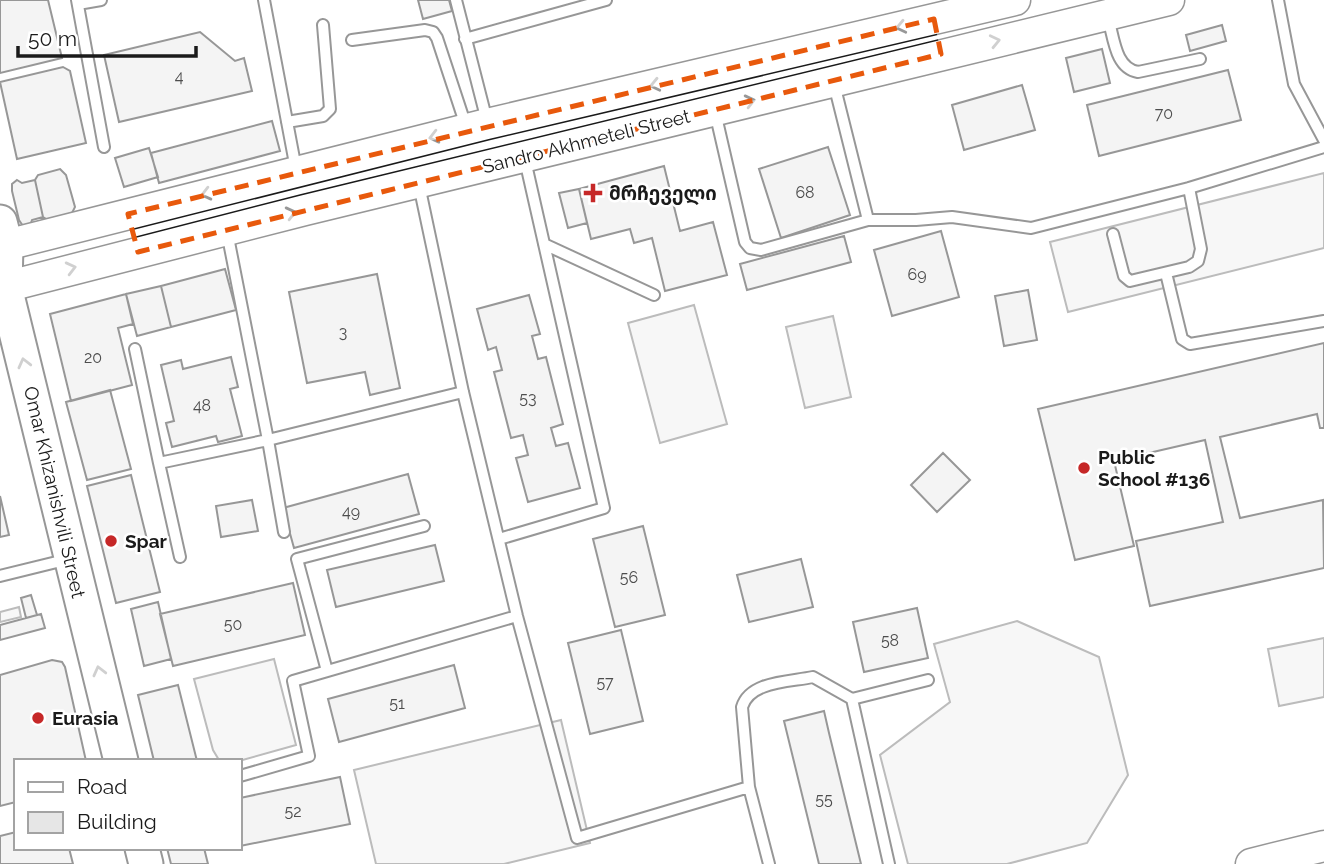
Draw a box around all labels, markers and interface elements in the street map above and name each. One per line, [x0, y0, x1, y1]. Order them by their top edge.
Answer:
scale bar [18, 14, 196, 58]
one-way arrow [895, 18, 907, 33]
text: 50 m [28, 26, 77, 51]
one-way arrow [989, 35, 1001, 49]
house number: 4 [175, 67, 184, 86]
one-way arrow [649, 76, 661, 91]
one-way arrow [744, 95, 756, 109]
street label: Sandro Akhmeteli Street [480, 104, 693, 177]
house number: 70 [1155, 104, 1173, 123]
one-way arrow [428, 129, 440, 143]
place label: მრჩეველი [609, 182, 717, 205]
marker: მრჩეველი [583, 183, 603, 203]
house number: 68 [795, 183, 815, 202]
one-way arrow [200, 186, 212, 200]
one-way arrow [285, 207, 297, 222]
one-way arrow [64, 262, 76, 276]
house number: 69 [907, 265, 927, 284]
house number: 3 [339, 323, 347, 342]
house number: 20 [84, 348, 102, 367]
one-way arrow [18, 357, 32, 369]
street label: Omar Khizanishvili Street [20, 384, 90, 601]
house number: 53 [519, 389, 537, 408]
house number: 48 [193, 396, 211, 415]
place label: Public School #136 [1098, 446, 1210, 490]
marker: Public School #136 [1076, 460, 1092, 476]
house number: 49 [342, 502, 360, 521]
place label: Spar [125, 530, 168, 552]
marker: Spar [103, 533, 119, 549]
house number: 56 [620, 568, 638, 587]
house number: 50 [224, 615, 242, 634]
house number: 58 [881, 631, 899, 650]
one-way arrow [92, 665, 107, 677]
house number: 57 [596, 673, 614, 692]
house number: 51 [389, 694, 405, 713]
place label: Eurasia [52, 707, 119, 729]
marker: Eurasia [30, 710, 46, 726]
legend [14, 759, 242, 850]
text: Road [77, 774, 127, 799]
house number: 55 [815, 790, 833, 809]
house number: 52 [284, 802, 302, 821]
text: Building [77, 809, 157, 834]

